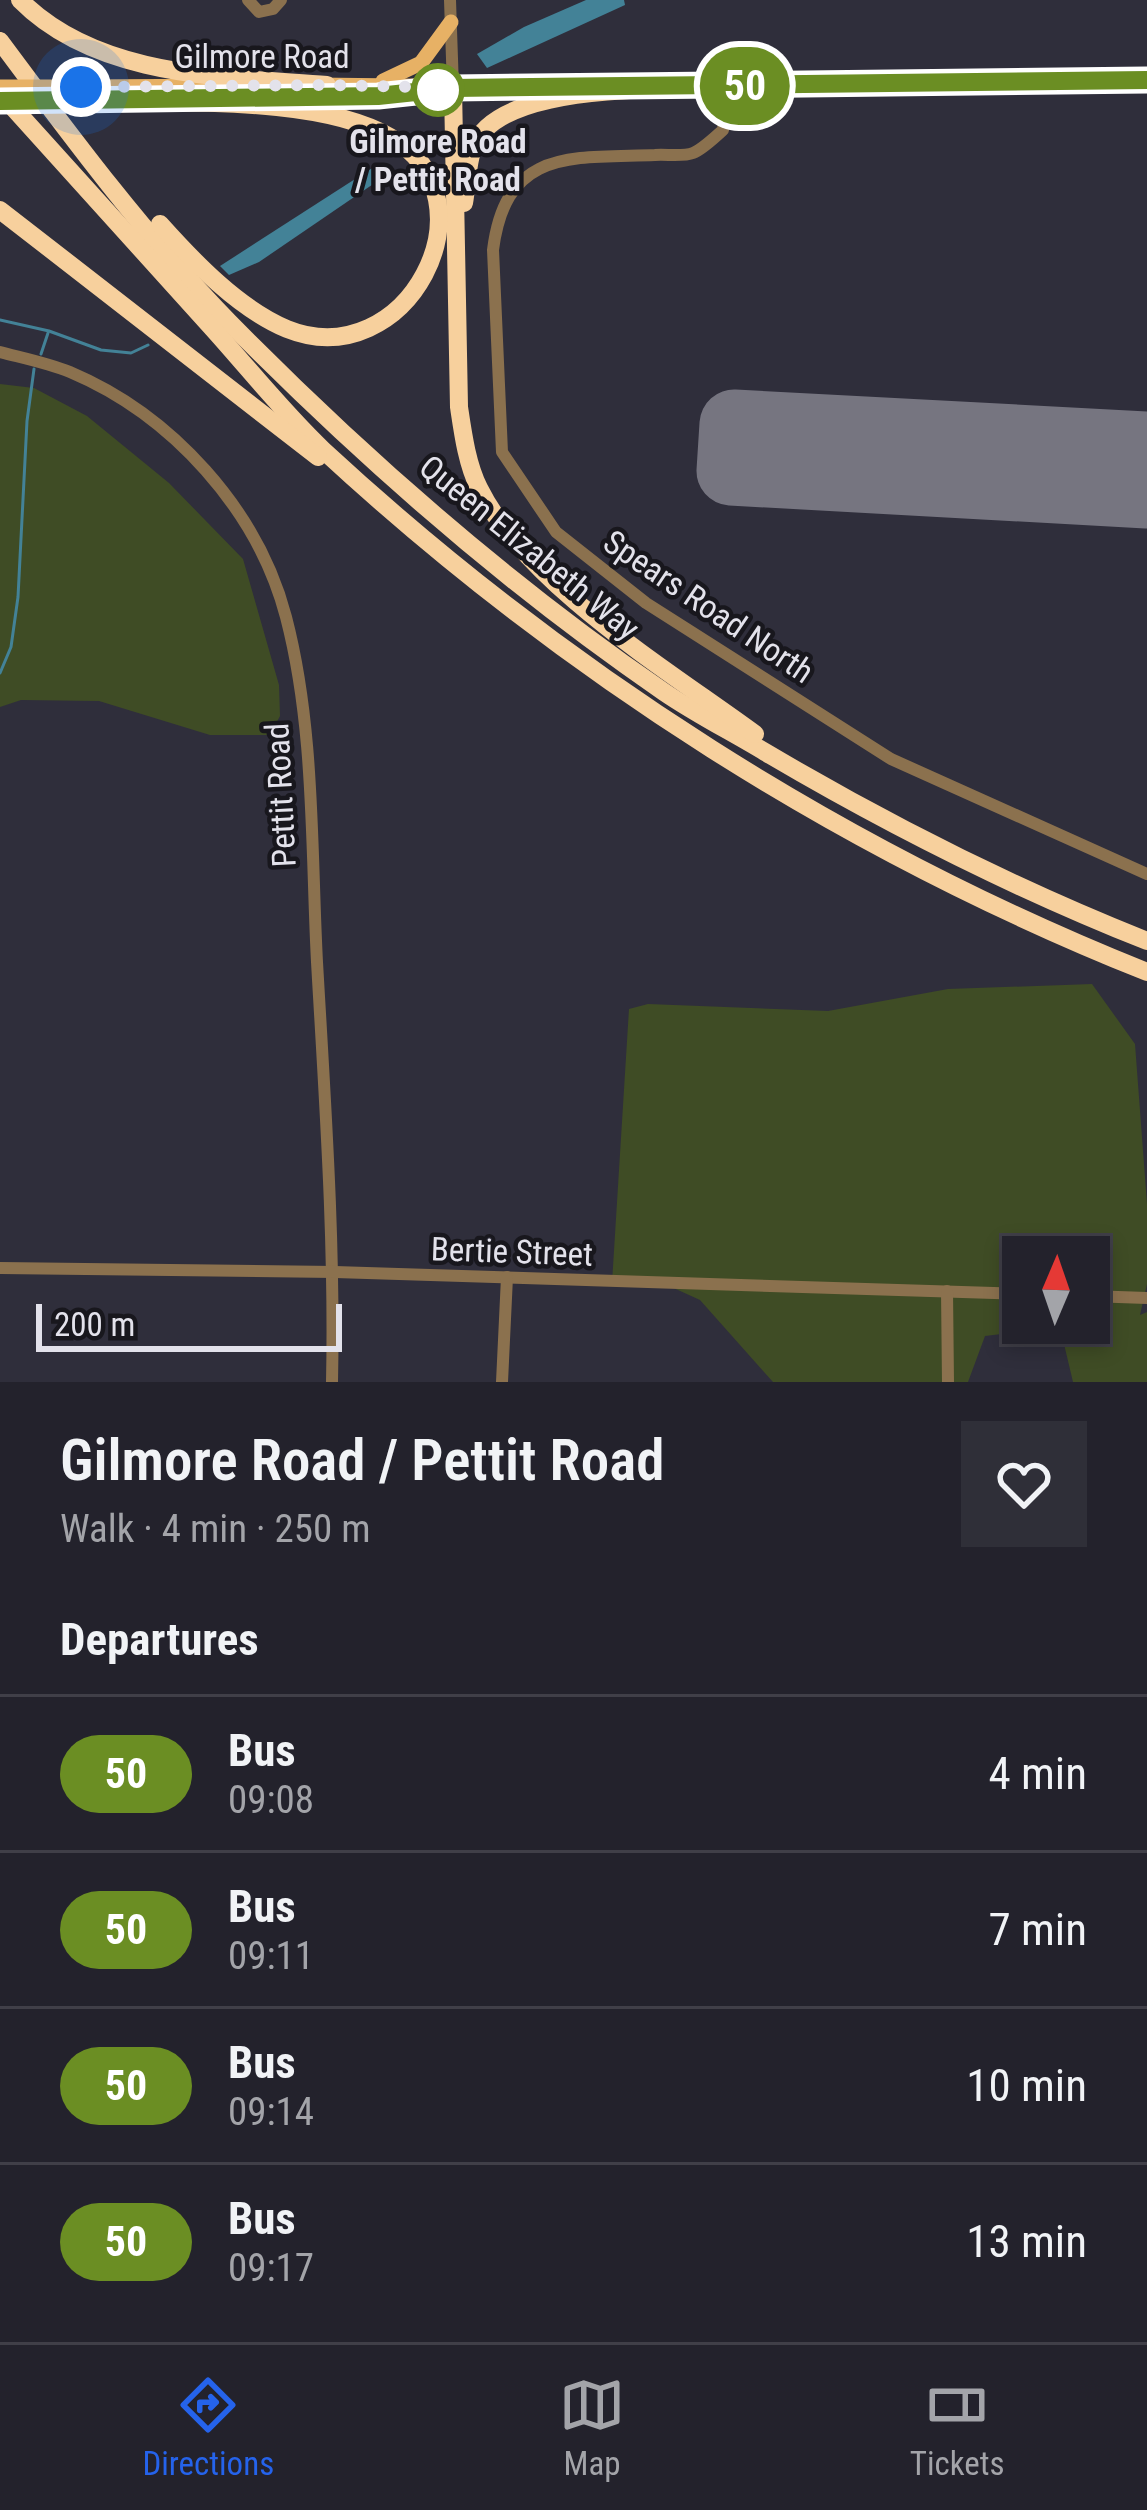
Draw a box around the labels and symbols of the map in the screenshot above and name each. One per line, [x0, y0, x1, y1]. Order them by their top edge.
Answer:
street label: Gilmore Road [174, 37, 350, 76]
line badge: 50 [691, 47, 799, 125]
your location [51, 57, 111, 117]
marker: Gilmore Road / Pettit Road [413, 65, 463, 115]
place label: Gilmore Road / Pettit Road [349, 122, 527, 199]
street label: Queen Elizabeth Way [412, 447, 647, 648]
street label: Spears Road North [596, 522, 821, 691]
street label: Pettit Road [257, 722, 304, 868]
street label: Bertie Street [430, 1229, 594, 1274]
north arrow [1002, 1236, 1110, 1344]
scale bar [36, 1298, 342, 1351]

